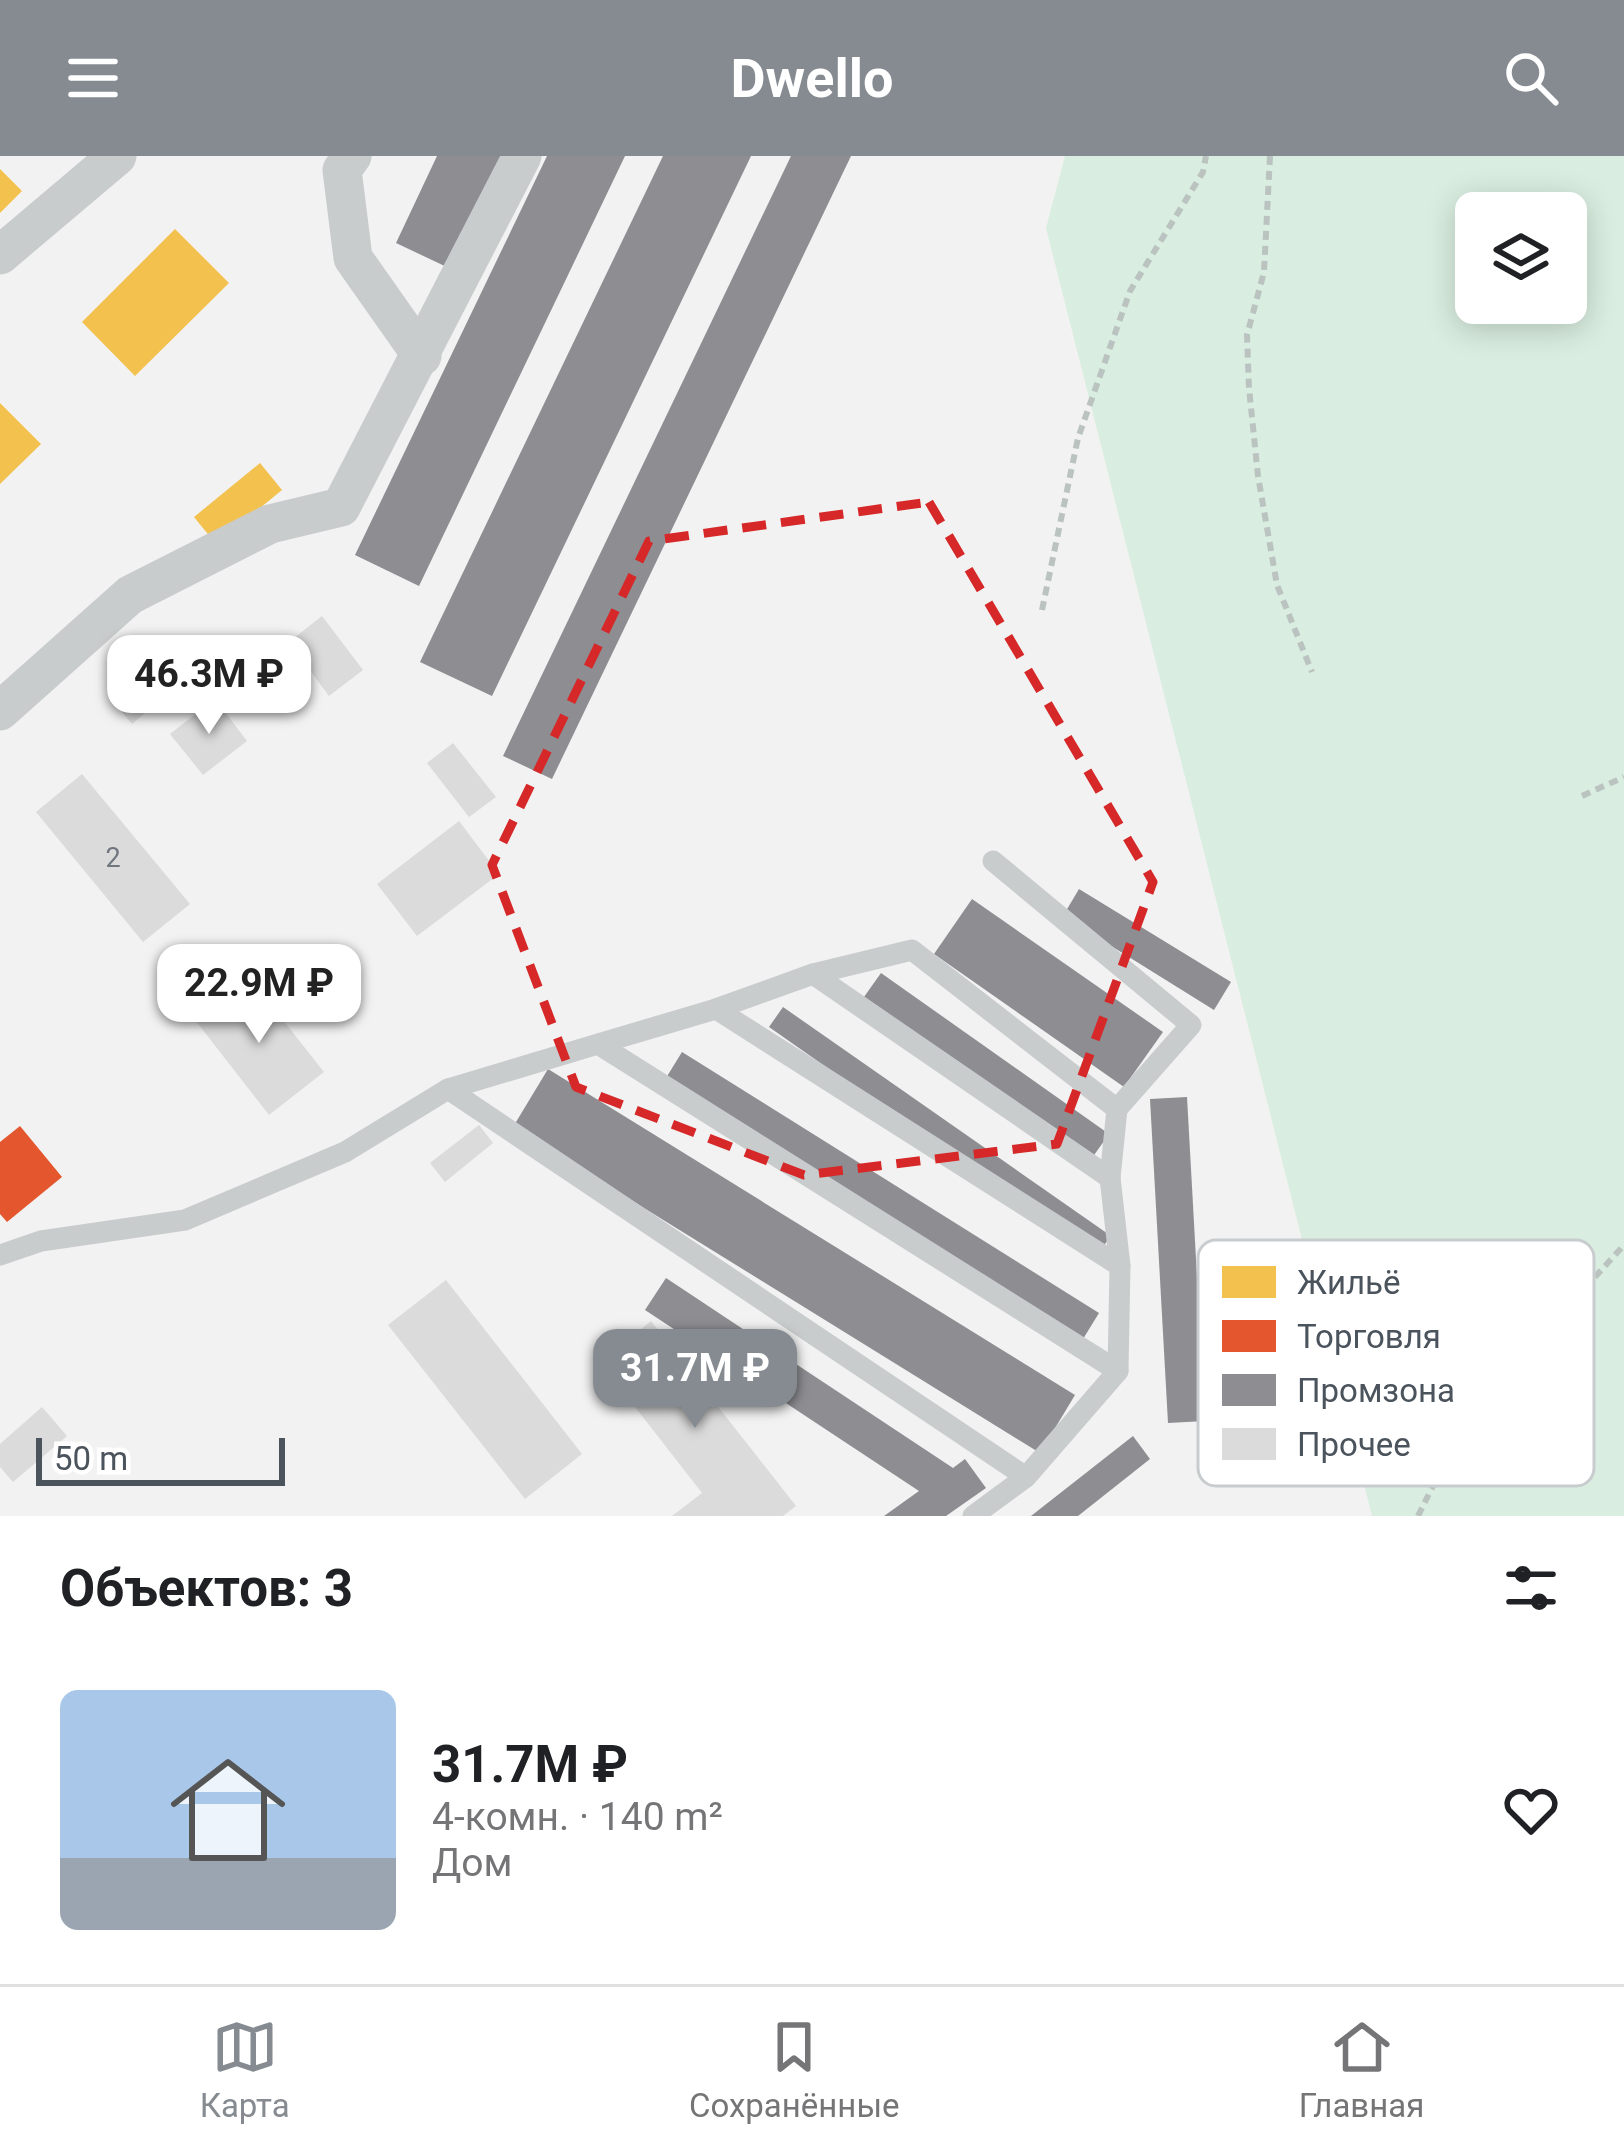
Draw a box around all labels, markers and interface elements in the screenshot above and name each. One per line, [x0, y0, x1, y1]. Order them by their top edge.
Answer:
icon: menu [60, 45, 126, 111]
icon: search [1498, 45, 1564, 111]
text: Dwello [731, 47, 893, 110]
map controls [1455, 192, 1587, 324]
button: layers [1455, 192, 1587, 324]
pin: 46.3M ₽ [98, 635, 320, 737]
text: 46.3M ₽ [134, 651, 284, 697]
house number: 2 [105, 842, 121, 874]
pin: 22.9M ₽ [148, 944, 370, 1046]
text: 22.9M ₽ [184, 960, 334, 1006]
legend [1198, 1240, 1594, 1486]
text: Жильё [1297, 1263, 1401, 1302]
text: Торговля [1297, 1317, 1441, 1356]
pin: 31.7M ₽ [584, 1329, 806, 1431]
text: 31.7M ₽ [620, 1345, 770, 1391]
text: Промзона [1297, 1371, 1455, 1410]
text: Прочее [1297, 1425, 1411, 1464]
scale bar [36, 1432, 285, 1485]
text: 50 m [54, 1439, 128, 1478]
icon: filters [1498, 1555, 1564, 1621]
text: Объектов: 3 [60, 1559, 353, 1618]
text: 31.7M ₽ [432, 1735, 628, 1794]
icon: home [156, 1738, 300, 1882]
icon: heart [1498, 1777, 1564, 1843]
text: 4-комн. · 140 m² [432, 1794, 723, 1840]
text: Дом [432, 1840, 513, 1886]
tab: Карта [200, 2014, 290, 2125]
tab: Сохранённые [689, 2014, 900, 2125]
tab: Главная [1299, 2014, 1424, 2125]

